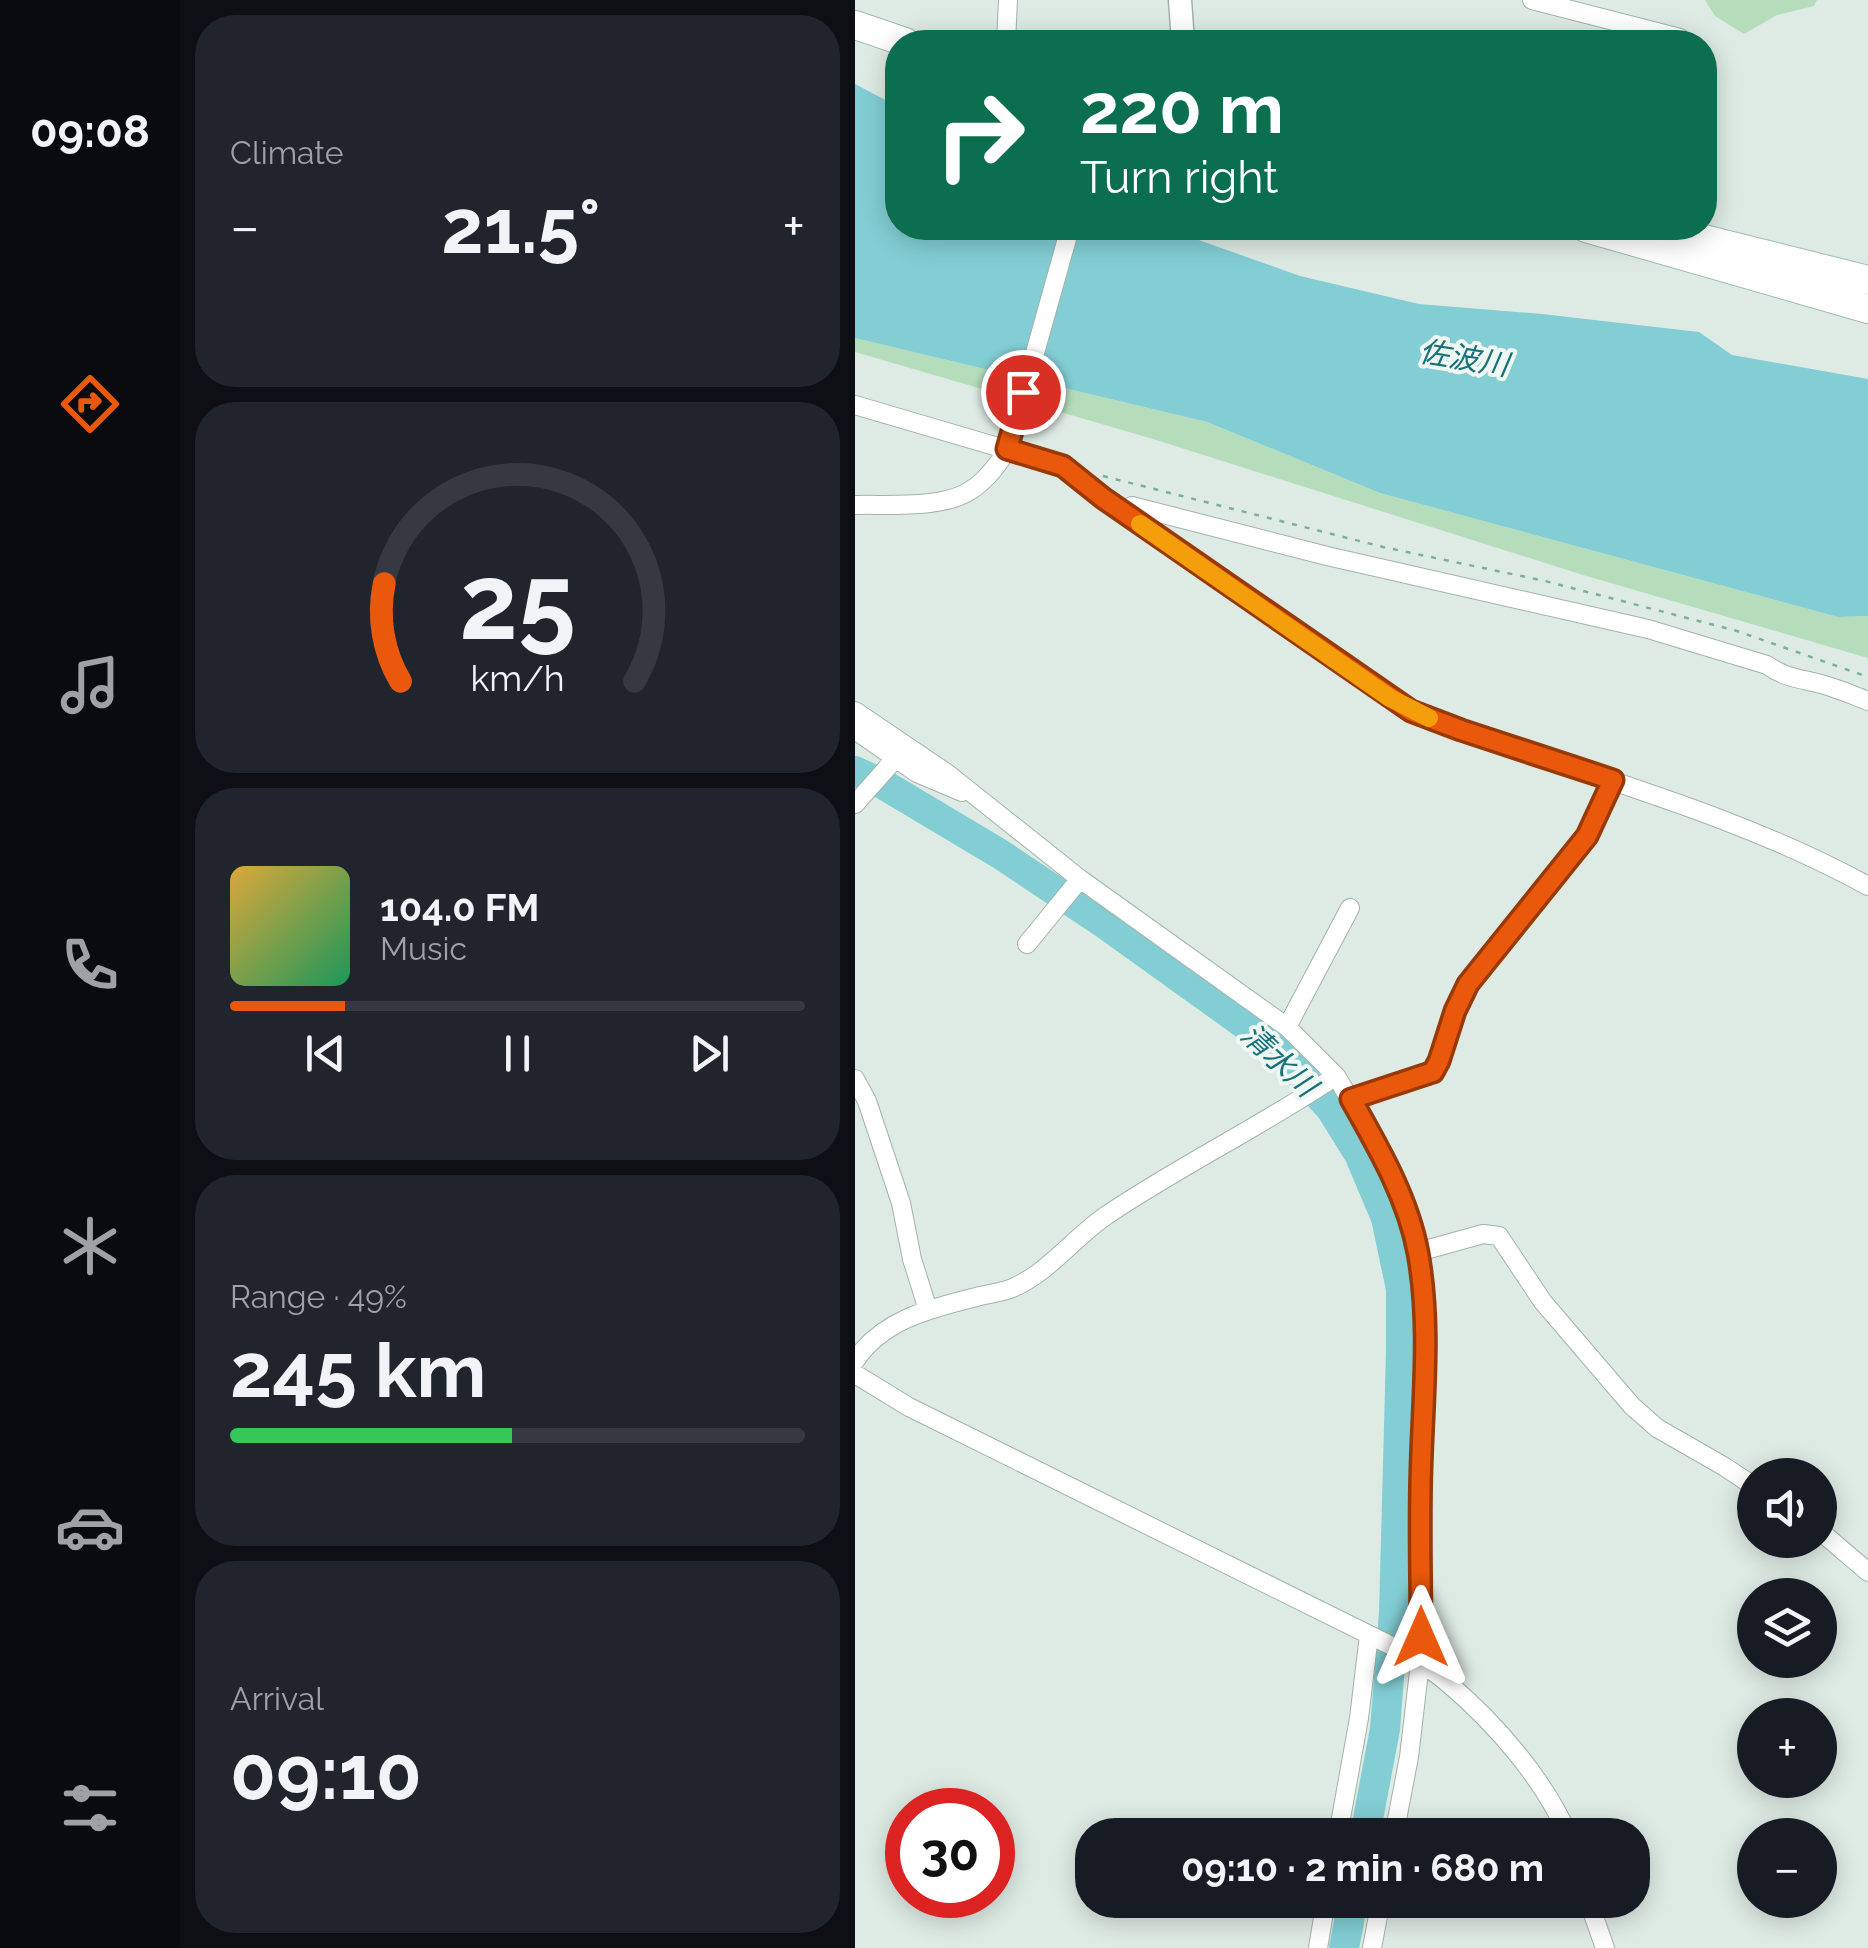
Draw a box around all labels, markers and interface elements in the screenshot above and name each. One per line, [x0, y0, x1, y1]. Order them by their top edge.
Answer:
text: 220 m [1080, 67, 1284, 149]
icon: right [915, 70, 1045, 200]
text: 09:08 [30, 105, 150, 158]
text: Climate [230, 134, 344, 171]
text: Turn right [1080, 151, 1278, 204]
text: 21.5° [441, 182, 600, 271]
text: − [230, 194, 260, 259]
text: + [782, 194, 805, 259]
water label: 佐波川 [1417, 334, 1514, 383]
pin [981, 350, 1066, 435]
icon: arrive [996, 365, 1051, 420]
icon: directions [55, 369, 125, 439]
text: 25 [459, 541, 576, 663]
icon: music [55, 650, 125, 720]
text: km/h [470, 657, 565, 699]
text: 104.0 FM [380, 885, 540, 930]
icon: phone [55, 930, 125, 1000]
text: Music [380, 930, 467, 967]
water label: 清水川 [1234, 1017, 1326, 1106]
icon: previous [298, 1026, 353, 1081]
icon: pause [490, 1026, 545, 1081]
icon: next [682, 1026, 737, 1081]
icon: climate [55, 1211, 125, 1281]
text: Range · 49% [230, 1278, 407, 1315]
text: 245 km [230, 1326, 486, 1415]
map controls [1737, 1458, 1837, 1918]
button: sound [1737, 1458, 1837, 1558]
icon: car [55, 1492, 125, 1562]
button: layers [1737, 1578, 1837, 1678]
position arrow [1369, 1585, 1473, 1689]
text: Arrival [230, 1680, 324, 1717]
button: + [1737, 1698, 1837, 1798]
text: 09:10 [230, 1728, 422, 1817]
icon: filters [55, 1773, 125, 1843]
speed limit sign: 30 [885, 1788, 1015, 1918]
button: − [1737, 1818, 1837, 1918]
text: 09:10 · 2 min · 680 m [1181, 1845, 1544, 1890]

